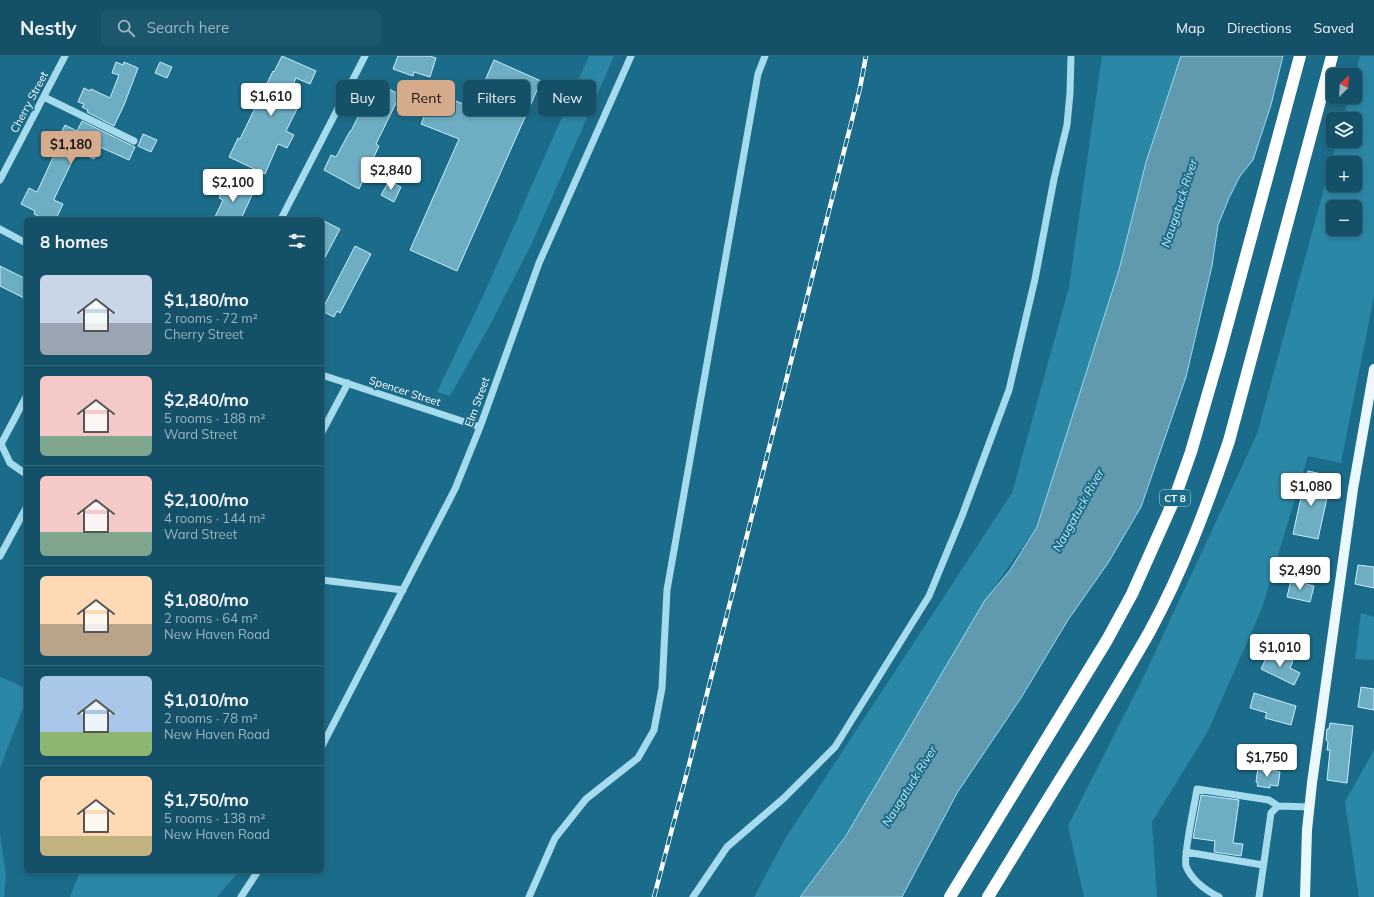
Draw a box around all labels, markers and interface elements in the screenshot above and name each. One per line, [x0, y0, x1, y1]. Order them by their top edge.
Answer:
search box [101, 10, 381, 46]
text: Nestly [20, 16, 77, 40]
icon: search [115, 17, 137, 39]
text: Search here [147, 18, 229, 37]
text: Map [1176, 19, 1205, 37]
text: Directions [1227, 19, 1292, 37]
text: Saved [1314, 19, 1354, 37]
north arrow [1326, 68, 1362, 104]
map controls [1326, 68, 1362, 236]
street label: Cherry Street [7, 69, 51, 135]
chip: Buy [336, 80, 389, 116]
chip: Rent [397, 80, 455, 116]
chip: Filters [463, 80, 530, 116]
chip: New [538, 80, 596, 116]
pin: $1,610 [238, 83, 304, 117]
text: $1,610 [250, 88, 292, 104]
button: layers [1326, 112, 1362, 148]
pin: $1,180 [38, 131, 104, 165]
text: $1,180 [50, 136, 92, 152]
water label: Naugatuck River [1158, 156, 1201, 249]
button: + [1326, 156, 1362, 192]
pin: $2,840 [358, 157, 424, 191]
text: $2,840 [370, 162, 412, 178]
pin: $2,100 [200, 169, 266, 203]
text: $2,100 [212, 174, 254, 190]
button: − [1326, 200, 1362, 236]
icon: filters [286, 230, 308, 252]
text: 8 homes [40, 231, 108, 252]
text: $1,180/mo [164, 289, 249, 310]
icon: home [72, 291, 120, 339]
text: 2 rooms · 72 m² [164, 310, 258, 326]
text: Cherry Street [164, 326, 244, 342]
street label: Spencer Street [367, 373, 443, 409]
street label: Elm Street [462, 375, 493, 429]
text: $2,840/mo [164, 389, 249, 410]
icon: home [72, 392, 120, 440]
text: 5 rooms · 188 m² [164, 410, 265, 426]
text: Ward Street [164, 426, 237, 442]
water label: Naugatuck River [1049, 465, 1107, 554]
pin: $1,080 [1278, 473, 1344, 507]
text: $1,080 [1290, 478, 1332, 494]
text: $2,100/mo [164, 489, 249, 510]
road number: CT 8 [1160, 490, 1190, 506]
icon: home [72, 492, 120, 540]
text: 4 rooms · 144 m² [164, 510, 265, 526]
text: Ward Street [164, 526, 237, 542]
pin: $2,490 [1267, 557, 1333, 591]
text: $2,490 [1279, 562, 1321, 578]
text: $1,080/mo [164, 589, 249, 610]
icon: home [72, 592, 120, 640]
text: 2 rooms · 64 m² [164, 610, 258, 626]
text: New Haven Road [164, 626, 270, 642]
pin: $1,010 [1247, 634, 1313, 668]
text: $1,010 [1259, 639, 1301, 655]
text: $1,010/mo [164, 689, 249, 710]
icon: home [72, 692, 120, 740]
text: 2 rooms · 78 m² [164, 710, 258, 726]
text: New Haven Road [164, 726, 270, 742]
water label: Naugatuck River [878, 742, 940, 829]
pin: $1,750 [1234, 744, 1300, 778]
text: $1,750 [1246, 749, 1288, 765]
text: $1,750/mo [164, 789, 249, 810]
icon: home [72, 792, 120, 840]
text: 5 rooms · 138 m² [164, 810, 265, 826]
text: New Haven Road [164, 826, 270, 842]

